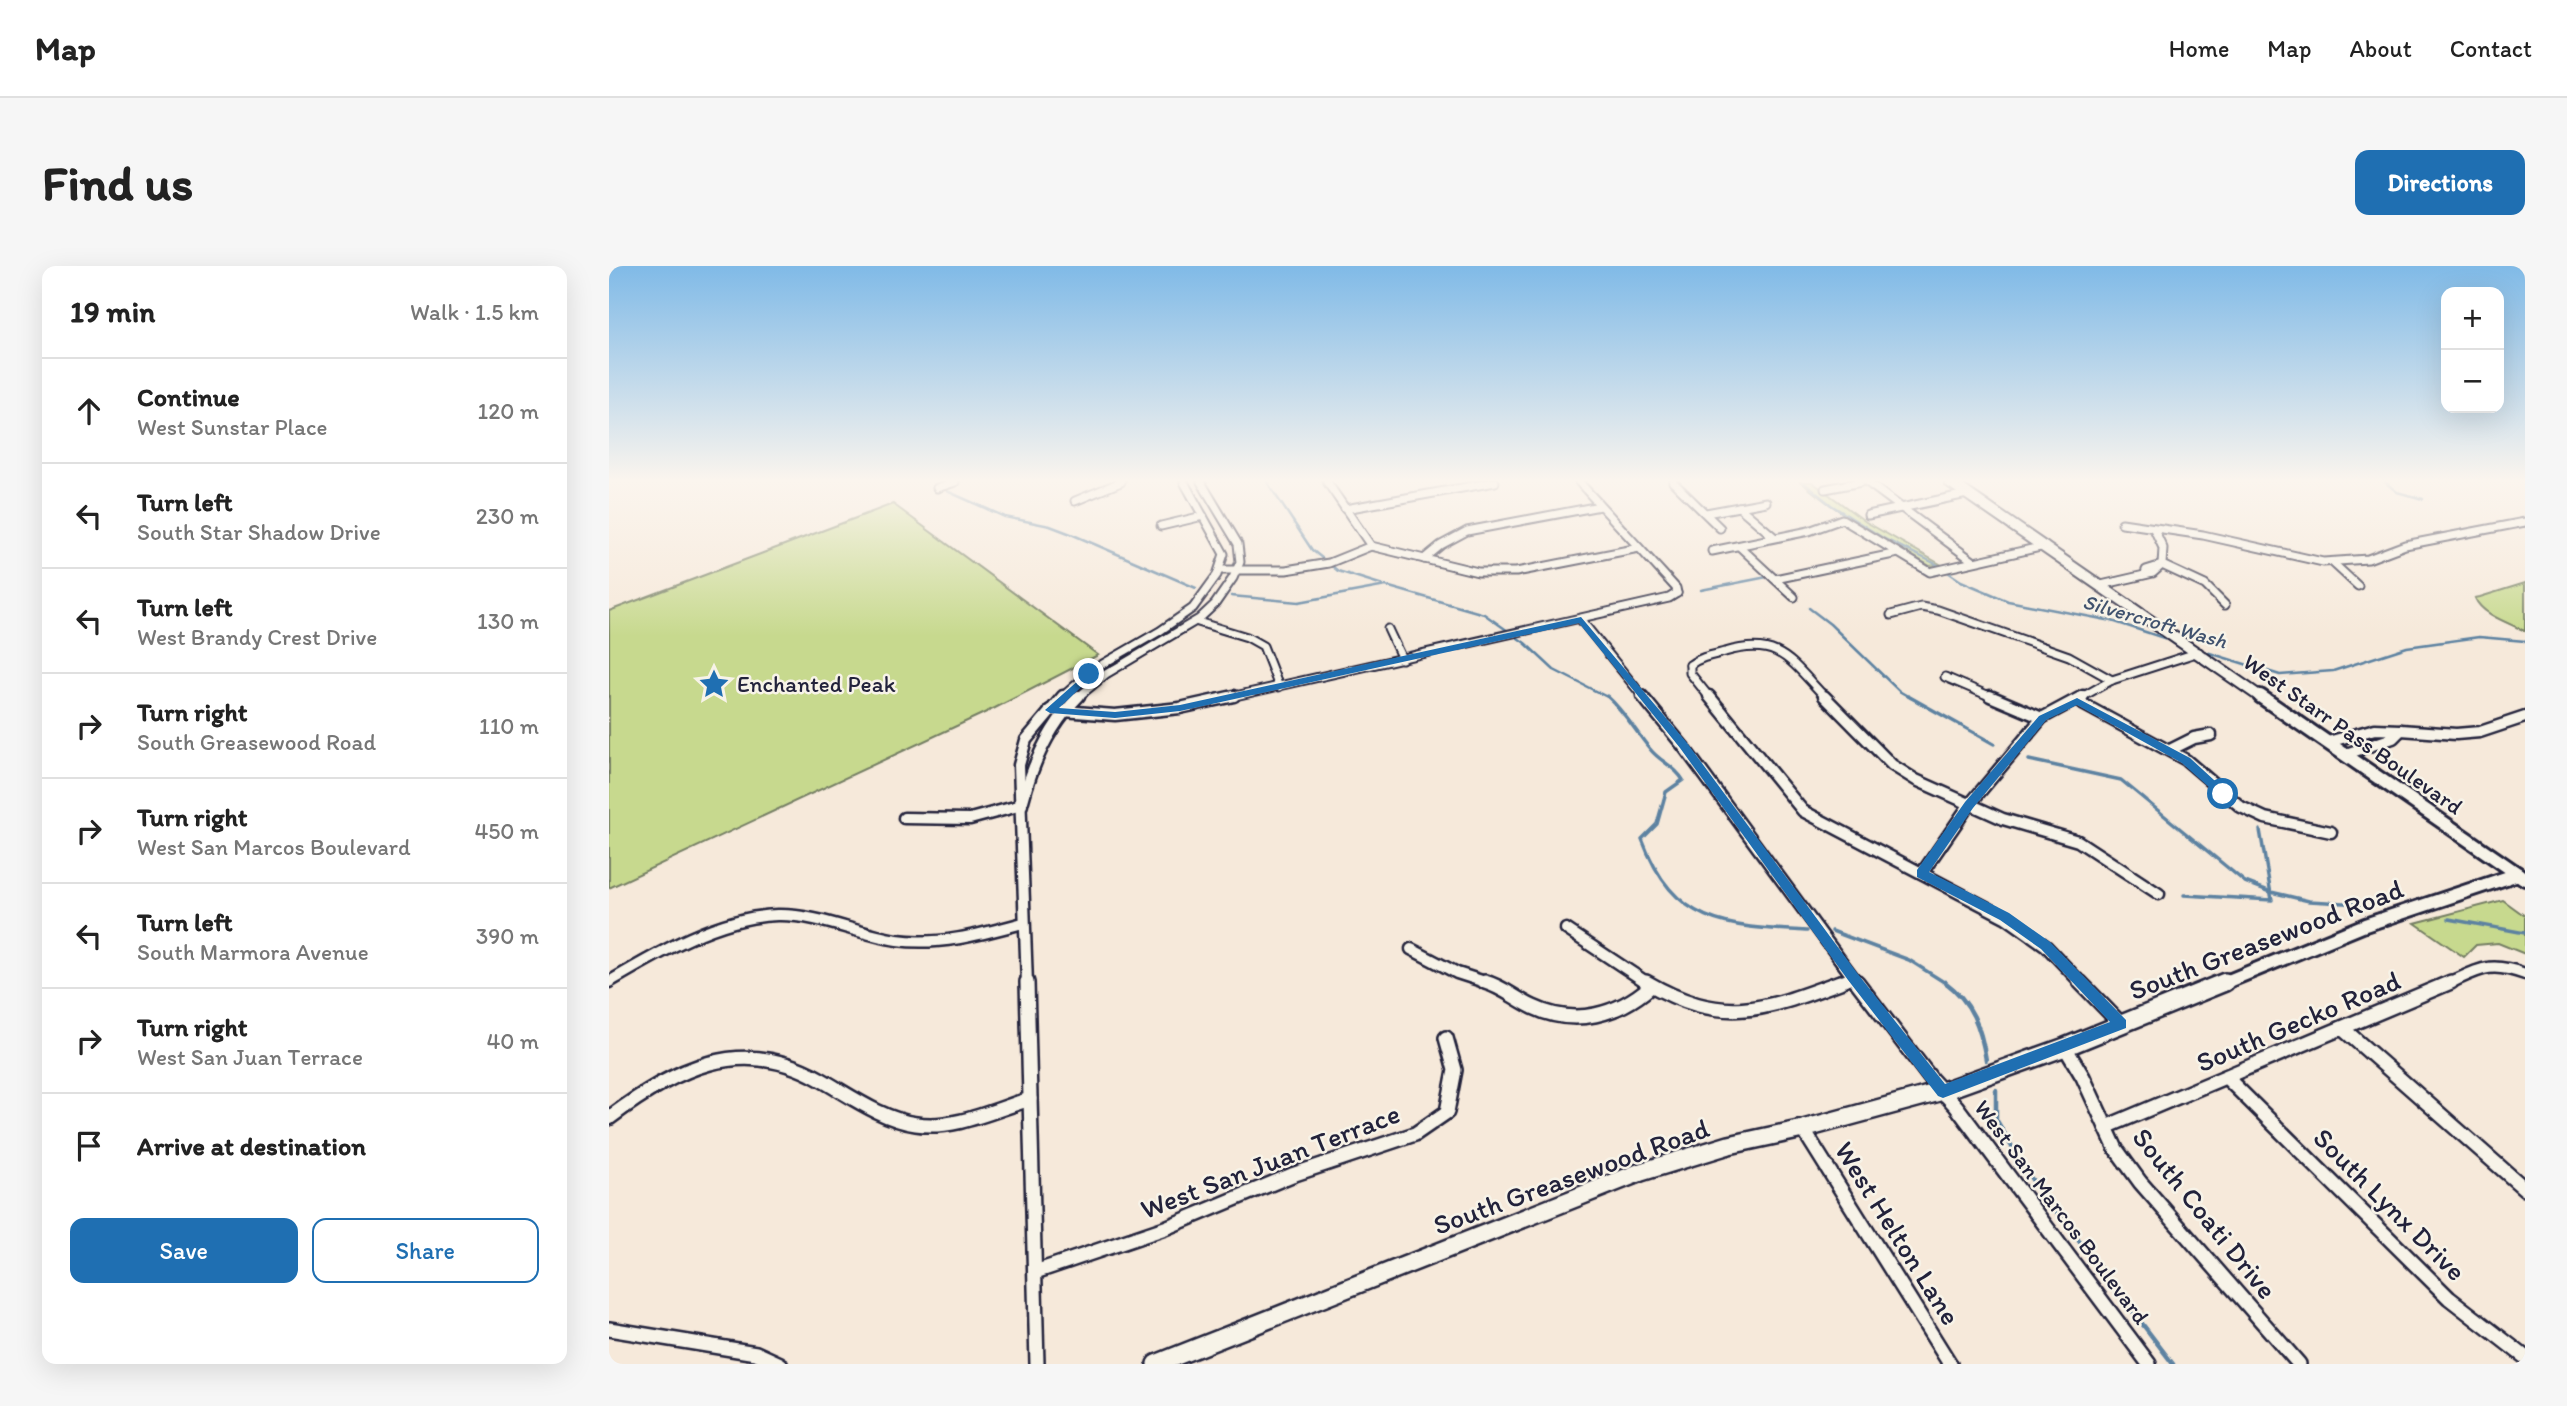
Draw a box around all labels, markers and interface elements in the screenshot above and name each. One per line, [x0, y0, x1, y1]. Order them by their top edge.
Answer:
text: Map [35, 29, 96, 68]
text: Home [2169, 34, 2229, 63]
text: Map [2267, 34, 2311, 63]
text: About [2349, 34, 2412, 63]
text: Contact [2450, 34, 2532, 63]
button: Directions [2355, 150, 2525, 215]
text: Find us [42, 153, 193, 212]
map controls [2441, 287, 2504, 413]
button: + [2441, 287, 2504, 350]
text: 19 min [70, 293, 155, 330]
text: Walk · 1.5 km [410, 298, 539, 326]
button: − [2441, 350, 2504, 413]
text: Continue [137, 381, 240, 413]
icon: ahead [70, 392, 108, 430]
text: 120 m [478, 397, 539, 425]
text: West Sunstar Place [137, 413, 328, 441]
text: Turn left [137, 486, 233, 518]
icon: left [70, 497, 108, 535]
text: 230 m [476, 502, 539, 530]
text: South Star Shadow Drive [137, 518, 381, 546]
water label: Silvercroft Wash [2080, 588, 2231, 654]
text: Turn left [137, 591, 233, 623]
icon: left [70, 602, 108, 640]
text: 130 m [477, 607, 539, 635]
text: West Brandy Crest Drive [137, 623, 377, 651]
street label: West Starr Pass Boulevard [2238, 647, 2468, 821]
route end [1073, 658, 1104, 689]
place icon: Enchanted Peak [697, 667, 731, 701]
place label: Enchanted Peak [737, 670, 896, 698]
text: Turn right [137, 696, 248, 728]
icon: right [70, 707, 108, 745]
text: 110 m [479, 712, 539, 740]
text: South Greasewood Road [137, 728, 376, 756]
route start [2207, 778, 2238, 809]
text: Turn right [137, 801, 248, 833]
icon: right [70, 812, 108, 850]
text: 450 m [474, 817, 539, 845]
text: West San Marcos Boulevard [137, 833, 411, 861]
street label: South Greasewood Road [2124, 871, 2408, 1007]
text: Turn left [137, 906, 233, 938]
icon: left [70, 917, 108, 955]
text: 390 m [476, 922, 539, 950]
text: South Marmora Avenue [137, 938, 369, 966]
street label: South Gecko Road [2191, 963, 2405, 1079]
text: Turn right [137, 1011, 248, 1043]
icon: right [70, 1022, 108, 1060]
text: 40 m [486, 1027, 539, 1055]
text: West San Juan Terrace [137, 1043, 363, 1071]
street label: West San Marcos Boulevard [1968, 1094, 2156, 1330]
street label: West San Juan Terrace [1136, 1096, 1404, 1226]
street label: South Greasewood Road [1428, 1110, 1714, 1242]
street label: South Lynx Drive [2306, 1120, 2474, 1288]
street label: South Coati Drive [2126, 1121, 2284, 1305]
icon: arrive [70, 1127, 108, 1165]
text: Arrive at destination [137, 1130, 366, 1162]
street label: West Helton Lane [1828, 1135, 1968, 1331]
button: Save [70, 1218, 298, 1283]
button: Share [312, 1218, 539, 1283]

